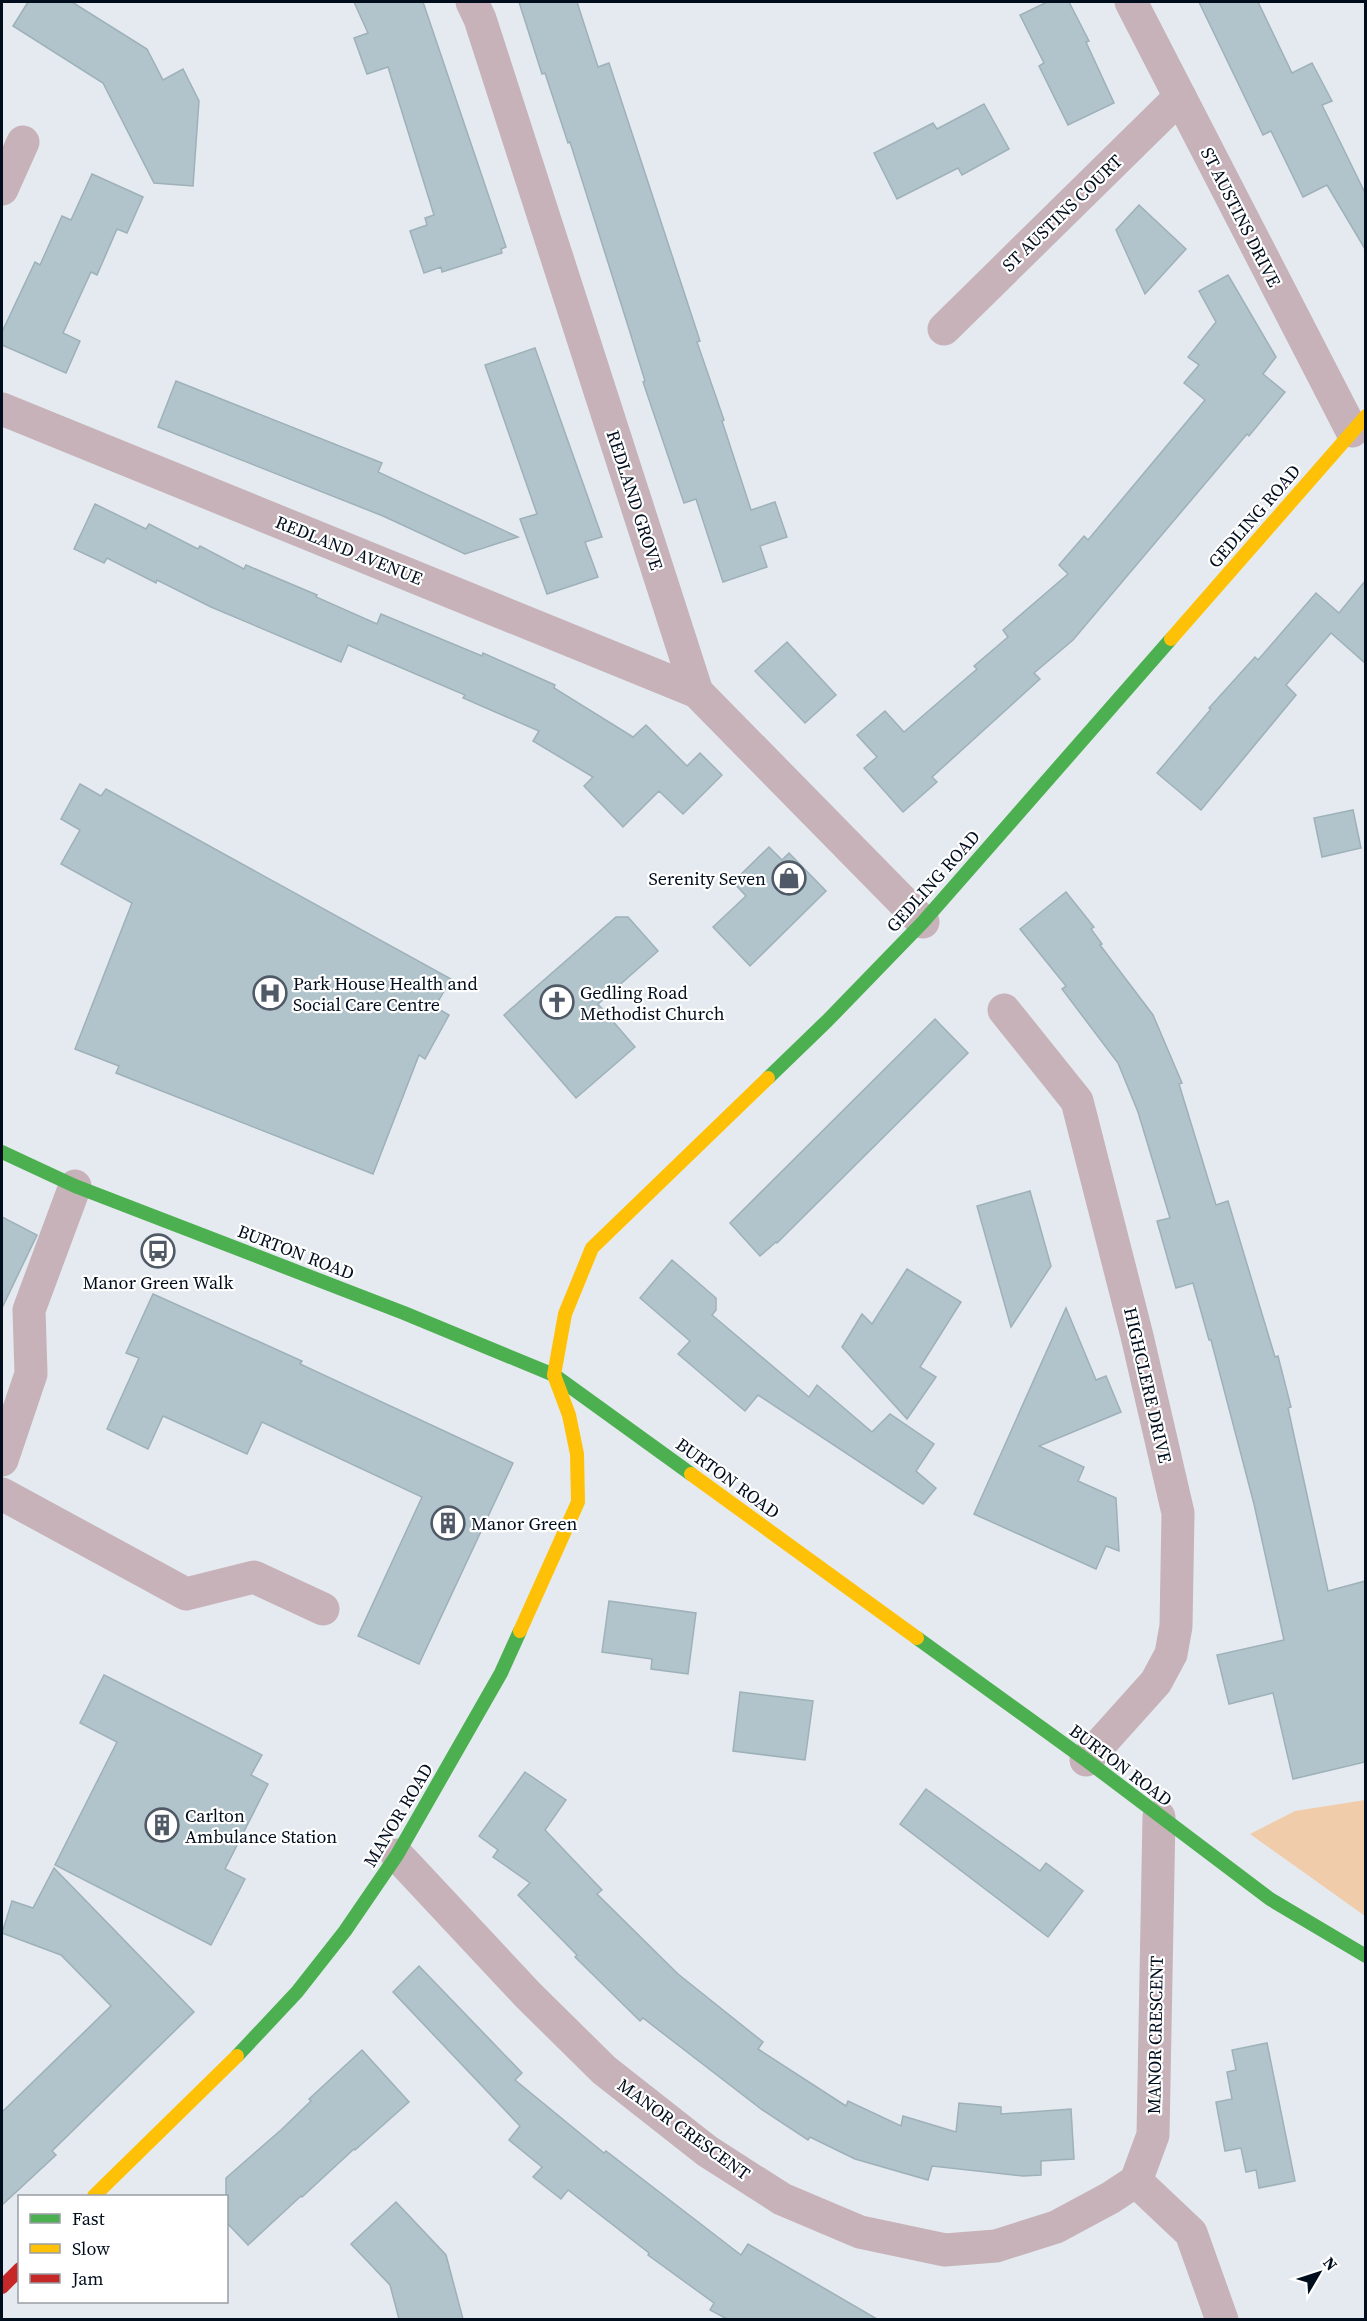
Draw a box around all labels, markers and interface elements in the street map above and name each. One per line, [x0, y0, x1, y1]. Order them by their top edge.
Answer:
street label: ST AUSTINS DRIVE [1195, 143, 1287, 291]
street label: ST AUSTINS COURT [996, 149, 1128, 277]
street label: REDLAND GROVE [601, 427, 669, 573]
street label: GEDLING ROAD [1202, 459, 1306, 573]
street label: REDLAND AVENUE [272, 509, 426, 591]
street label: GEDLING ROAD [880, 825, 986, 937]
shop icon: Serenity Seven [771, 860, 807, 896]
place label: Serenity Seven [648, 866, 766, 891]
place label: Park House Health and Social Care Centre [293, 971, 478, 1017]
hospital icon: Park House Health and Social Care Centre [252, 975, 288, 1011]
place label: Gedling Road Methodist Church [580, 980, 725, 1026]
church icon: Gedling Road Methodist Church [539, 984, 575, 1020]
street label: BURTON ROAD [234, 1218, 358, 1286]
bus stop icon: Manor Green Walk [140, 1233, 176, 1269]
place label: Manor Green Walk [83, 1270, 233, 1295]
street label: HIGHCLERE DRIVE [1118, 1305, 1178, 1466]
street label: BURTON ROAD [671, 1432, 785, 1524]
building icon: Manor Green [430, 1505, 466, 1541]
place label: Manor Green [471, 1511, 578, 1536]
street label: BURTON ROAD [1064, 1718, 1178, 1812]
street label: MANOR ROAD [357, 1758, 439, 1872]
place label: Carlton Ambulance Station [185, 1803, 337, 1849]
building icon: Carlton Ambulance Station [144, 1807, 180, 1843]
street label: MANOR CRESCENT [1141, 1955, 1169, 2114]
street label: MANOR CRESCENT [613, 2072, 756, 2186]
legend [18, 2195, 228, 2303]
text: Fast [72, 2206, 105, 2231]
text: Slow [72, 2236, 110, 2261]
north arrow [1289, 2243, 1349, 2303]
text: N [1318, 2252, 1343, 2275]
text: Jam [71, 2266, 104, 2291]

